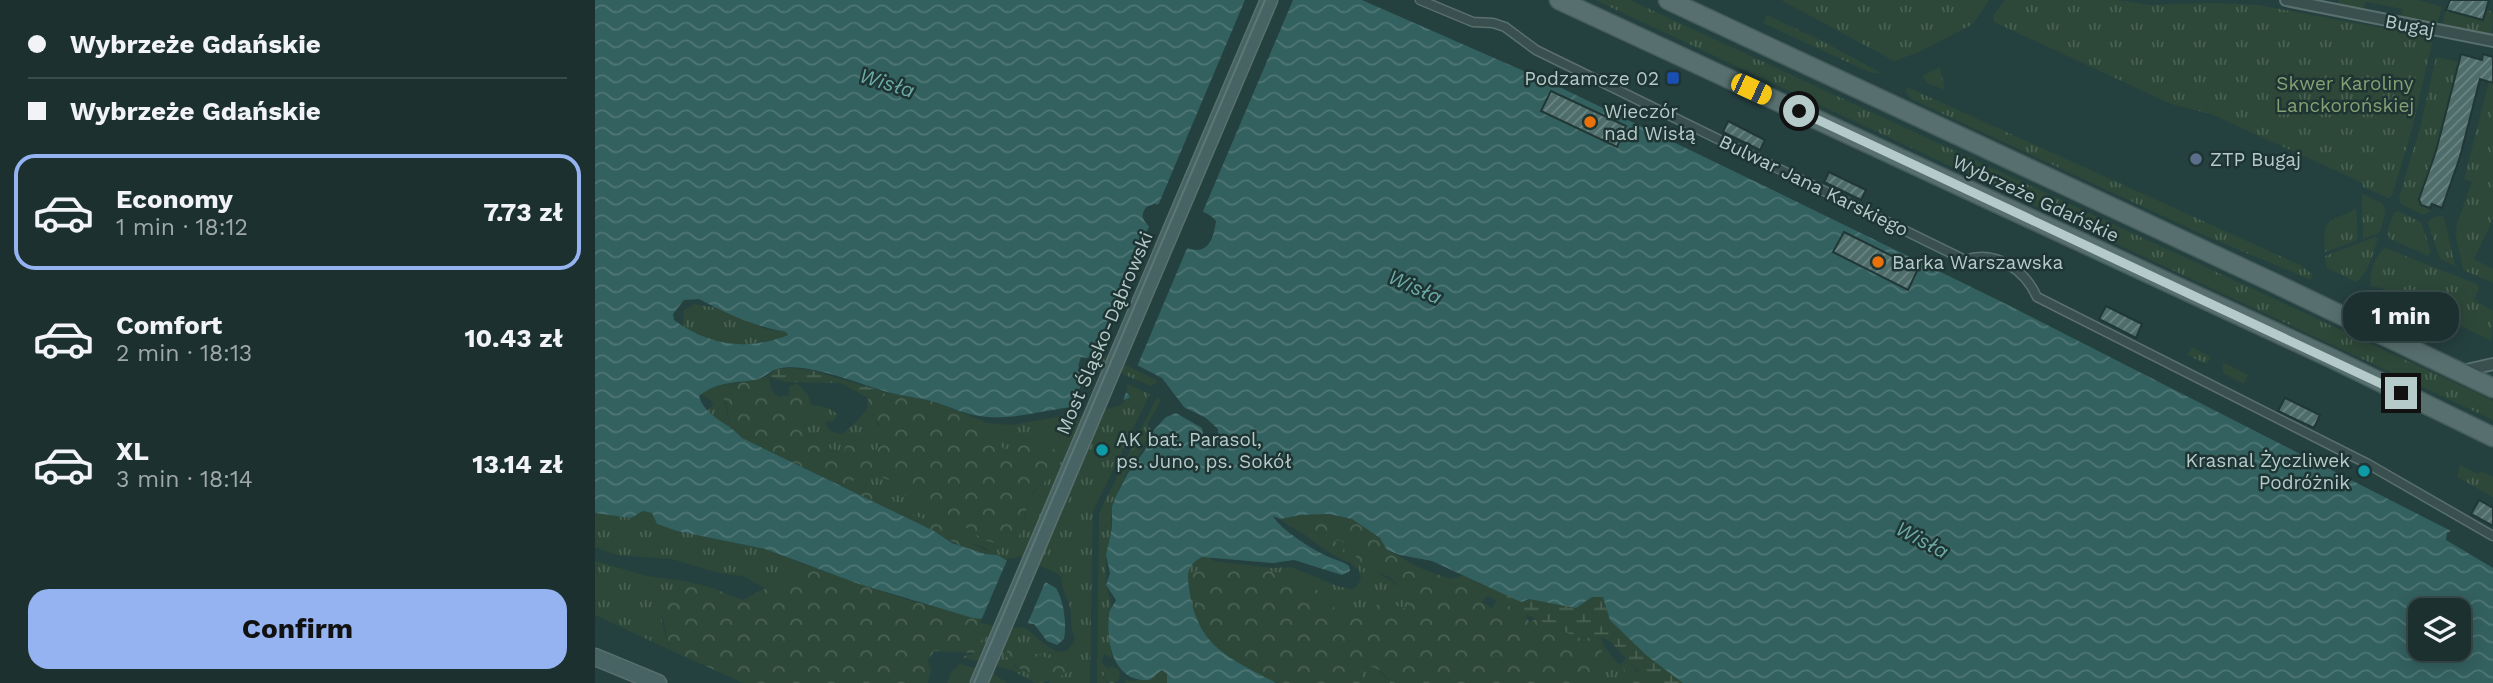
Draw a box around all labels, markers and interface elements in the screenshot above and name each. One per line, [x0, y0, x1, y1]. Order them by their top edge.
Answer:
street label: Bugaj [2383, 9, 2437, 42]
text: Wybrzeże Gdańskie [70, 29, 321, 59]
water label: Wisła [857, 62, 918, 103]
place label: Podzamcze 02 [1524, 67, 1659, 90]
marker: Podzamcze 02 [1665, 70, 1681, 86]
car [1728, 71, 1775, 107]
park label: Skwer Karoliny Lanckorońskiej [2276, 72, 2414, 117]
route start [1783, 95, 1815, 127]
text: Wybrzeże Gdańskie [70, 96, 321, 126]
place label: Wieczór nad Wisłą [1604, 100, 1696, 145]
marker: Wieczór nad Wisłą [1582, 114, 1598, 130]
street label: Bulwar Jana Karskiego [1715, 130, 1912, 241]
place label: ZTP Bugaj [2210, 148, 2301, 171]
street label: Wybrzeże Gdańskie [1949, 150, 2123, 247]
marker: ZTP Bugaj [2188, 151, 2204, 167]
icon: car [32, 181, 95, 244]
text: Economy [116, 184, 233, 214]
text: 7.73 zł [483, 197, 563, 227]
text: 1 min · 18:12 [116, 214, 248, 241]
street label: Most Śląsko-Dąbrowski [1051, 228, 1158, 438]
place label: Barka Warszawska [1892, 251, 2063, 274]
marker: Barka Warszawska [1870, 254, 1886, 270]
water label: Wisła [1384, 264, 1446, 309]
callout: 1 min [2343, 292, 2459, 340]
text: 1 min [2371, 303, 2431, 330]
icon: car [32, 307, 95, 370]
text: Comfort [116, 310, 222, 340]
text: 10.43 zł [464, 323, 563, 353]
text: 2 min · 18:13 [116, 340, 252, 367]
route end [2385, 377, 2417, 409]
place label: AK bat. Parasol, ps. Juno, ps. Sokół [1116, 428, 1292, 473]
icon: car [32, 433, 95, 496]
text: XL [116, 436, 149, 466]
marker: AK bat. Parasol, ps. Juno, ps. Sokół [1094, 442, 1110, 458]
text: 13.14 zł [472, 449, 563, 479]
place label: Krasnal Życzliwek Podróżnik [2185, 449, 2350, 494]
marker: Krasnal Życzliwek Podróżnik [2356, 463, 2372, 479]
text: 3 min · 18:14 [116, 466, 253, 493]
water label: Wisła [1892, 515, 1953, 564]
button: Confirm [28, 589, 567, 669]
map controls [2408, 598, 2471, 661]
button: layers [2408, 598, 2471, 661]

